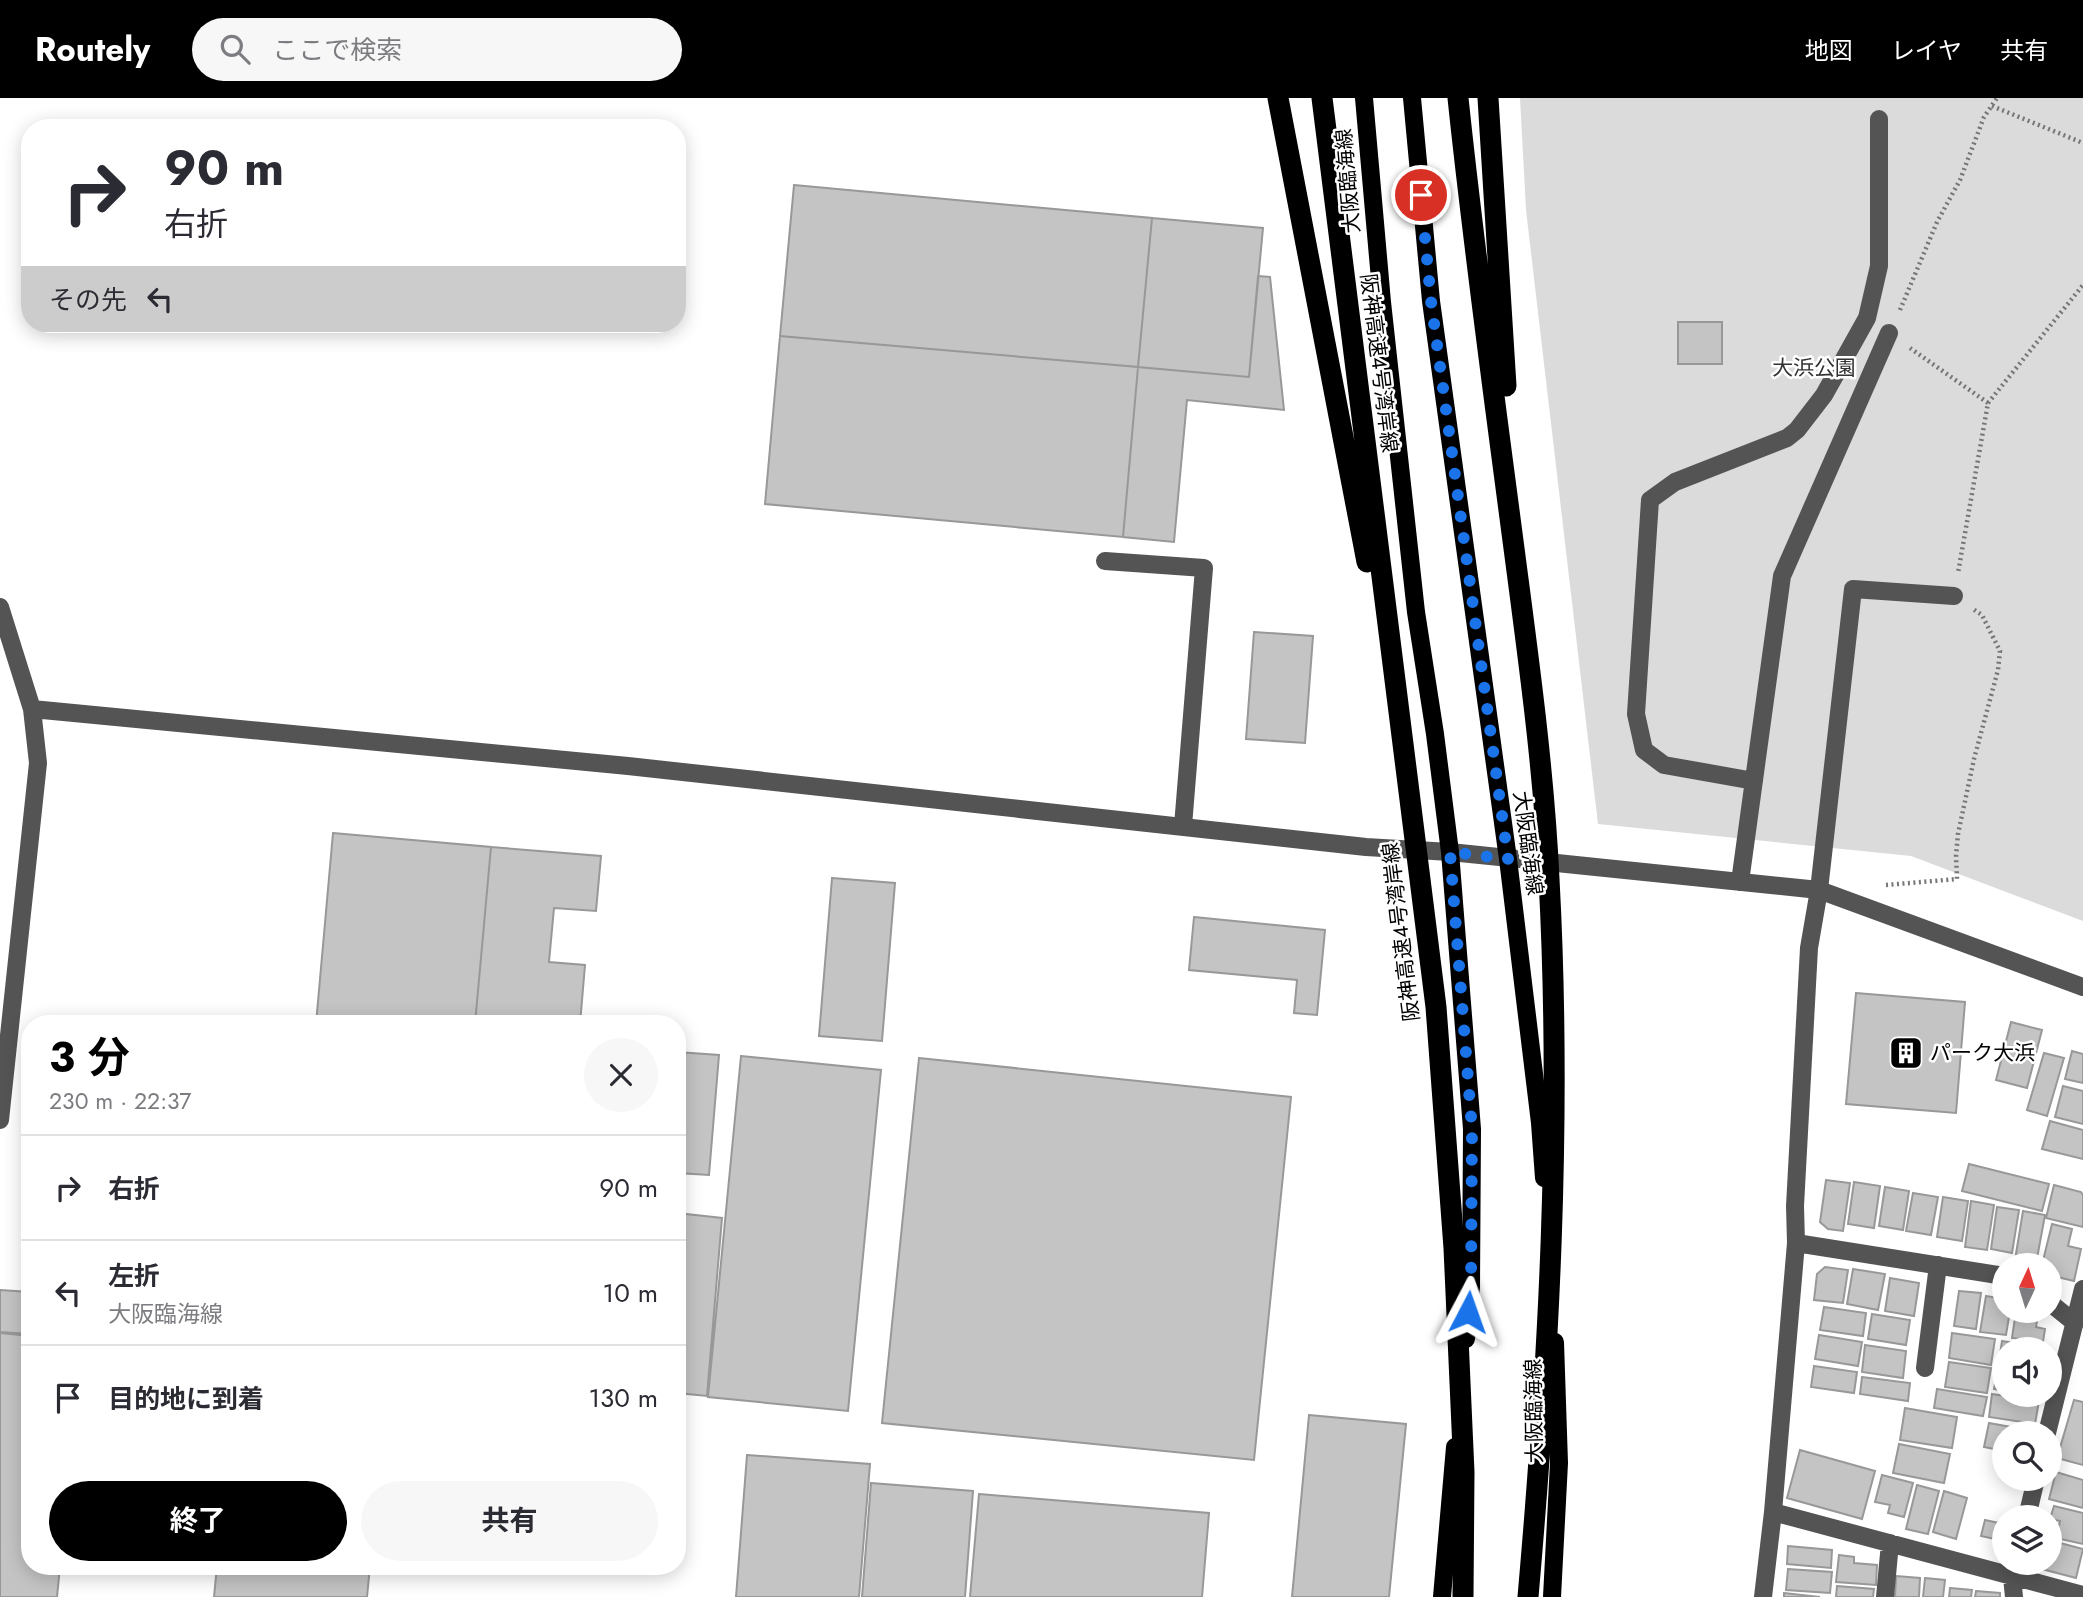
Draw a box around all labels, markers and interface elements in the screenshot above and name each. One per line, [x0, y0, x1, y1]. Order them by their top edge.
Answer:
search box [192, 18, 682, 81]
text: Routely [35, 26, 150, 73]
icon: search [216, 30, 254, 68]
text: ここで検索 [272, 31, 402, 69]
text: 地図 [1805, 33, 1853, 68]
text: レイヤ [1891, 33, 1962, 68]
text: 共有 [2000, 33, 2048, 68]
street label: 大阪臨海線 [1328, 127, 1368, 235]
text: 90 m [164, 133, 284, 203]
icon: right [49, 147, 140, 238]
pin [1391, 165, 1451, 225]
icon: arrive [1402, 176, 1440, 214]
text: 右折 [164, 201, 228, 247]
street label: 阪神高速4号湾岸線 [1353, 272, 1405, 454]
icon: left [141, 280, 179, 318]
text: その先 [49, 281, 127, 319]
park label: 大浜公園 [1772, 353, 1856, 383]
street label: 大阪臨海線 [1506, 789, 1550, 897]
street label: 阪神高速4号湾岸線 [1375, 841, 1427, 1023]
text: 3 分 [49, 1027, 130, 1088]
building icon: パーク大浜 [1887, 1034, 1925, 1072]
button: close [584, 1038, 658, 1112]
place label: パーク大浜 [1930, 1038, 2035, 1068]
text: 230 m · 22:37 [49, 1084, 191, 1118]
icon: right [49, 1169, 87, 1207]
text: 90 m [599, 1169, 658, 1207]
text: 右折 [108, 1170, 160, 1208]
north arrow [1992, 1253, 2062, 1323]
map controls [1992, 1253, 2062, 1575]
text: 左折 [108, 1257, 160, 1295]
icon: left [49, 1274, 87, 1312]
text: 10 m [603, 1274, 658, 1312]
position arrow [1431, 1275, 1505, 1349]
text: 大阪臨海線 [108, 1297, 223, 1331]
button: sound [1992, 1337, 2062, 1407]
street label: 大阪臨海線 [1518, 1358, 1550, 1464]
icon: arrive [49, 1379, 87, 1417]
text: 130 m [588, 1379, 658, 1417]
text: 目的地に到着 [108, 1380, 264, 1418]
button: search [1992, 1421, 2062, 1491]
button: 終了 [49, 1481, 347, 1561]
button: 共有 [361, 1481, 658, 1561]
button: layers [1992, 1505, 2062, 1575]

